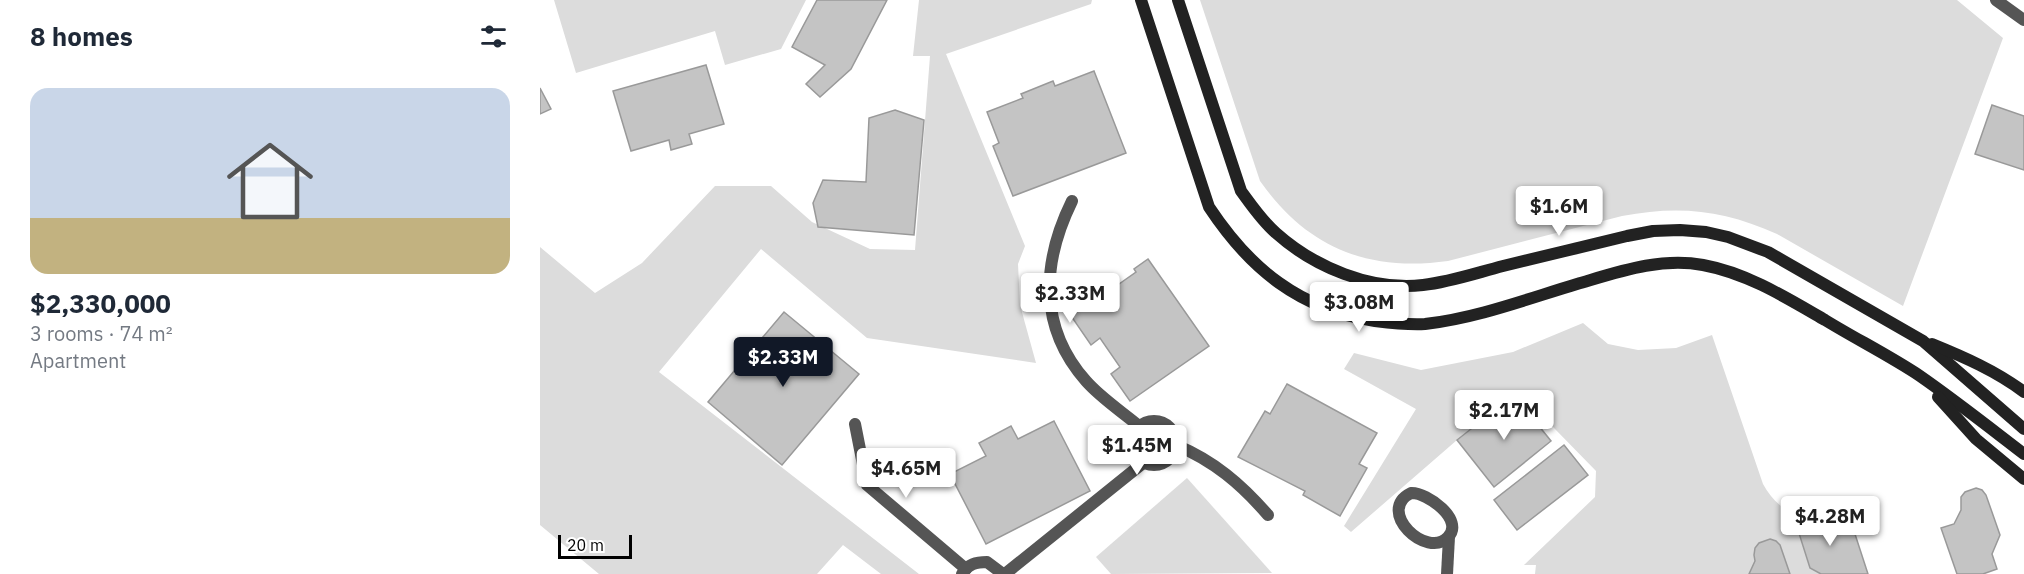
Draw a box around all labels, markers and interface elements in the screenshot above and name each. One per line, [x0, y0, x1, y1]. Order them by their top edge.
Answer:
text: 8 homes [30, 19, 133, 53]
icon: filters [477, 20, 510, 53]
icon: home [216, 127, 324, 235]
pin: $1.6M [1517, 186, 1601, 237]
text: $1.6M [1530, 192, 1588, 219]
pin: $2.33M [1021, 273, 1119, 324]
text: $2.33M [1035, 279, 1105, 306]
pin: $3.08M [1310, 282, 1408, 333]
text: $2,330,000 [30, 286, 171, 320]
text: $3.08M [1324, 288, 1394, 315]
text: 3 rooms · 74 m² [30, 320, 173, 347]
pin: $2.33M [734, 337, 832, 388]
text: $2.33M [748, 343, 818, 370]
text: Apartment [30, 347, 126, 374]
pin: $2.17M [1455, 390, 1553, 441]
text: $2.17M [1469, 396, 1539, 423]
pin: $1.45M [1088, 425, 1186, 476]
text: $1.45M [1102, 431, 1172, 458]
pin: $4.65M [857, 448, 955, 499]
text: $4.65M [871, 454, 941, 481]
pin: $4.28M [1781, 496, 1879, 547]
text: $4.28M [1795, 502, 1865, 529]
scale bar [558, 532, 632, 560]
text: 20 m [567, 535, 604, 555]

